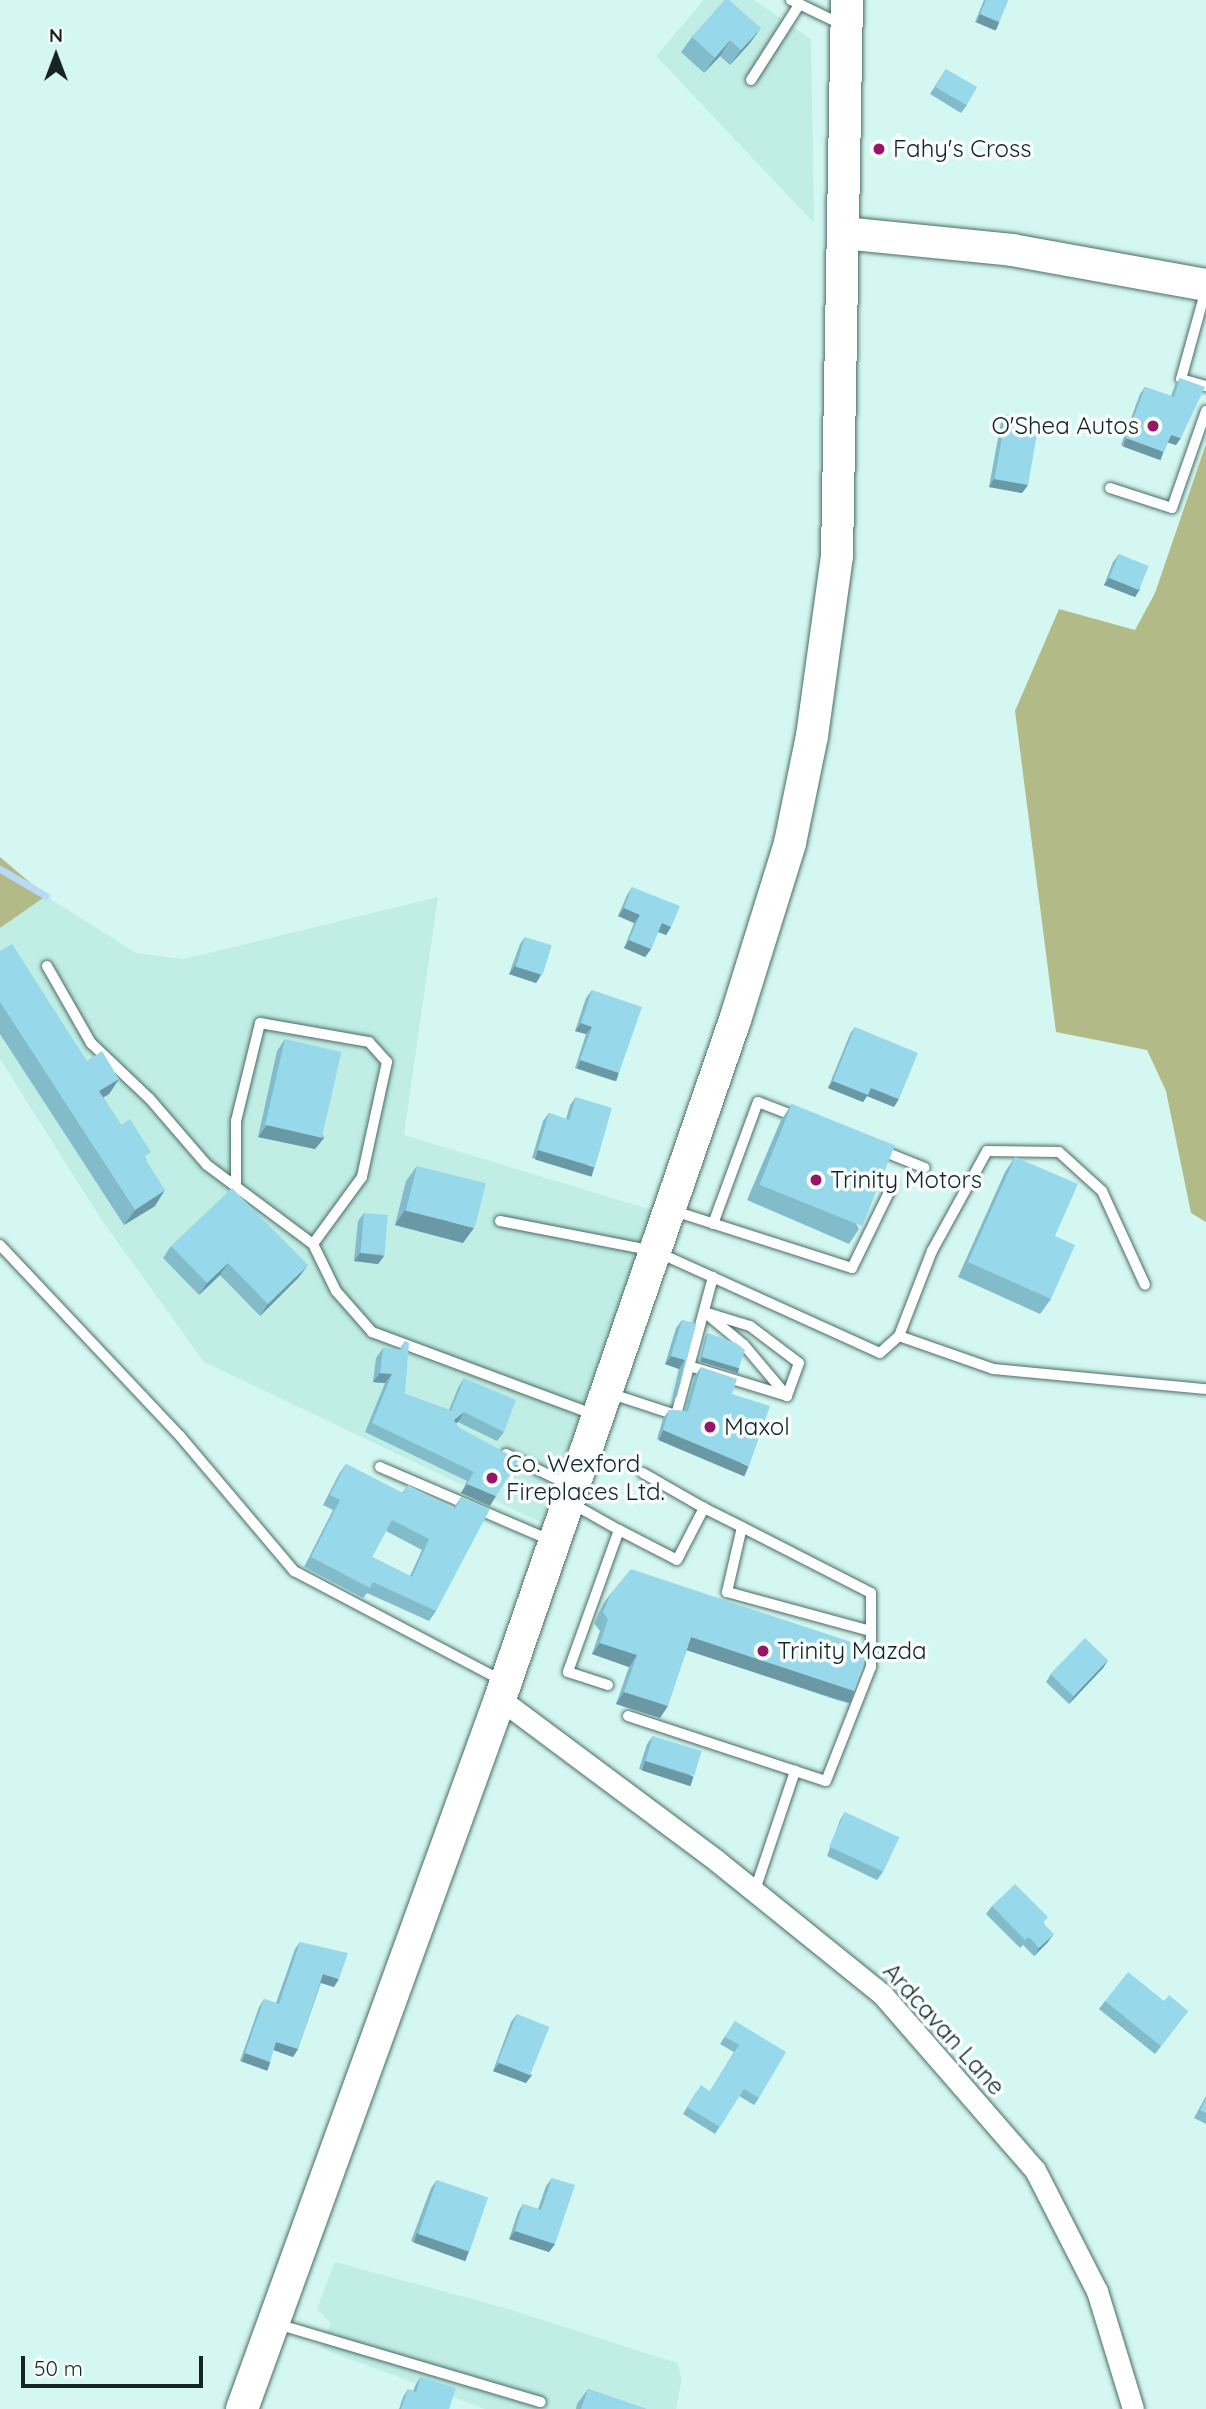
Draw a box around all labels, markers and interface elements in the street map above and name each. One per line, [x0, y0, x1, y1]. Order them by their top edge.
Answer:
north arrow [21, 21, 91, 91]
text: N [49, 23, 63, 47]
place label: Fahy's Cross [893, 135, 1032, 163]
marker: Fahy's Cross [871, 141, 887, 157]
place label: O'Shea Autos [991, 412, 1139, 440]
marker: O'Shea Autos [1145, 418, 1161, 434]
place label: Trinity Motors [830, 1166, 982, 1194]
marker: Trinity Motors [808, 1172, 824, 1188]
place label: Maxol [724, 1413, 790, 1441]
marker: Maxol [702, 1419, 718, 1435]
place label: Co. Wexford Fireplaces Ltd. [506, 1450, 665, 1506]
marker: Co. Wexford Fireplaces Ltd. [484, 1470, 500, 1486]
place label: Trinity Mazda [777, 1637, 926, 1665]
marker: Trinity Mazda [755, 1643, 771, 1659]
street label: Ardcavan Lane [877, 1957, 1011, 2101]
scale bar [24, 2342, 206, 2386]
text: 50 m [34, 2355, 83, 2381]

